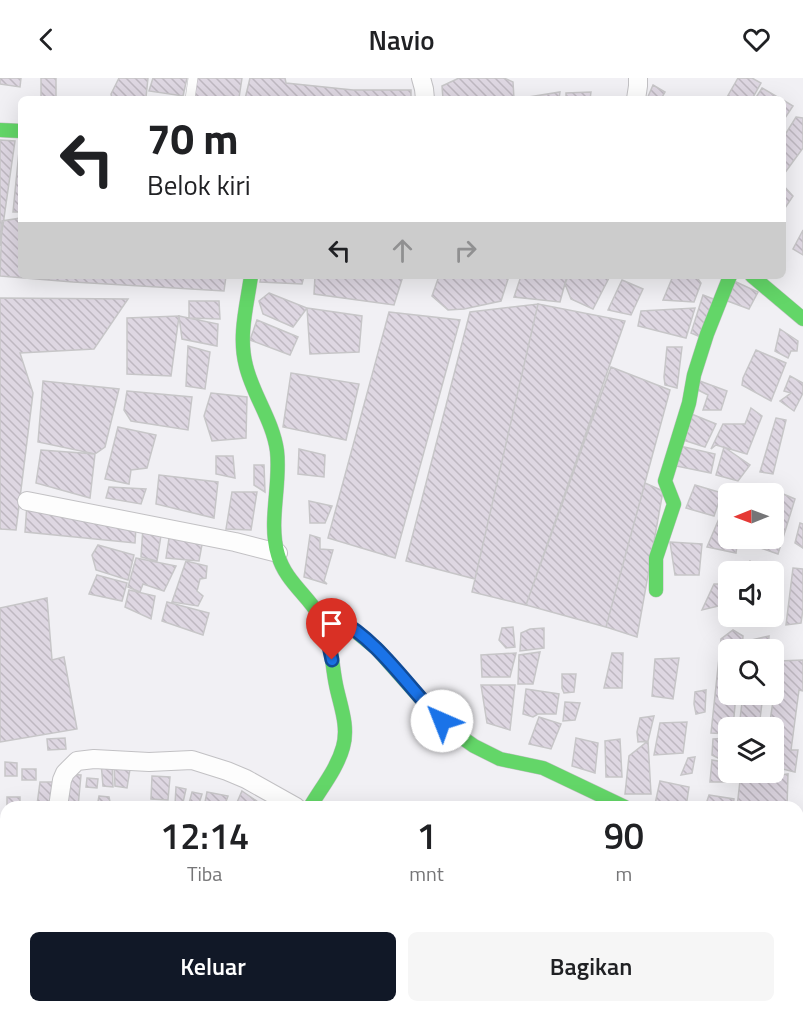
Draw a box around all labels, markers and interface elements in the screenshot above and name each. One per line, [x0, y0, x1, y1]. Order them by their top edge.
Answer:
text: Navio [368, 19, 435, 60]
icon: back [30, 23, 63, 56]
icon: heart [740, 23, 773, 56]
text: 70 m [147, 106, 239, 170]
icon: left [48, 120, 126, 198]
text: Belok kiri [147, 164, 251, 205]
icon: left [323, 234, 356, 267]
icon: ahead [386, 234, 419, 267]
icon: right [449, 234, 482, 267]
north arrow [718, 483, 784, 549]
map controls [718, 483, 784, 783]
button: sound [718, 561, 784, 627]
pin [306, 598, 357, 660]
icon: arrive [315, 607, 348, 640]
button: search [718, 639, 784, 705]
position arrow [410, 689, 474, 753]
button: layers [718, 717, 784, 783]
text: 12:14 [160, 808, 249, 863]
text: 1 [416, 808, 437, 863]
text: 90 [604, 808, 644, 863]
text: Tiba [187, 858, 222, 889]
text: mnt [409, 858, 444, 889]
text: m [615, 858, 632, 889]
button: Keluar [30, 932, 396, 1001]
button: Bagikan [408, 932, 774, 1001]

